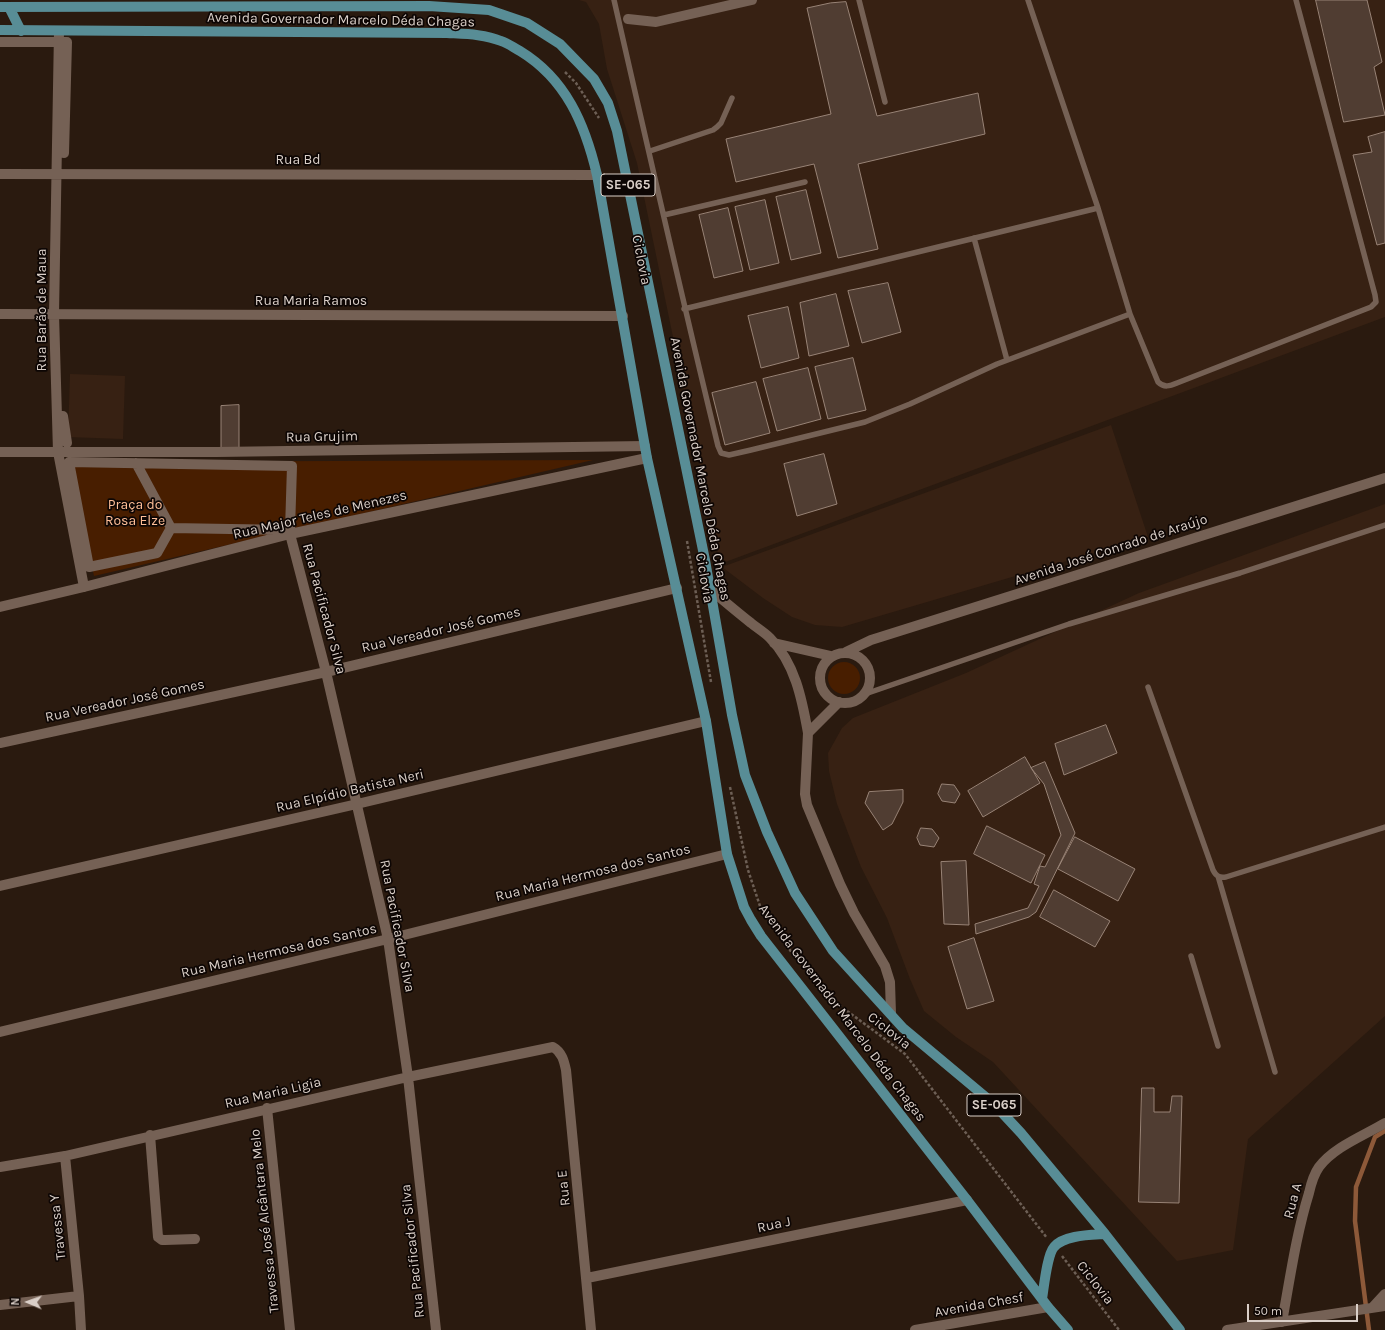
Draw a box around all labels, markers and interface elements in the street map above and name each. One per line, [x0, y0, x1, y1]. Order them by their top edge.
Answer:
street label: Avenida Governador Marcelo Déda Chagas [207, 9, 475, 31]
street label: Rua Bd [275, 152, 321, 168]
road number: SE-065 [601, 174, 655, 196]
street label: Ciclovia [628, 234, 654, 286]
street label: Rua Barão de Maua [34, 249, 50, 371]
street label: Rua Maria Ramos [255, 293, 367, 309]
street label: Avenida Governador Marcelo Déda Chagas [666, 336, 734, 602]
street label: Rua Grujim [286, 428, 358, 446]
street label: Rua Major Teles de Menezes [232, 487, 408, 543]
park label: Praça do Rosa Elze [105, 497, 165, 530]
street label: Avenida José Conrado de Araújo [1012, 511, 1210, 589]
street label: Rua Pacificador Silva [298, 542, 350, 676]
street label: Ciclovia [691, 552, 717, 604]
street label: Rua Vereador José Gomes [360, 604, 522, 656]
street label: Rua Vereador José Gomes [44, 676, 206, 726]
street label: Rua Elpídio Batista Neri [274, 766, 426, 816]
street label: Rua Maria Hermosa dos Santos [494, 841, 692, 905]
street label: Rua Pacificador Silva [376, 858, 418, 994]
street label: Avenida Governador Marcelo Déda Chagas [755, 901, 929, 1125]
street label: Rua Maria Hermosa dos Santos [180, 920, 378, 982]
street label: Ciclovia [864, 1009, 914, 1053]
street label: Rua Maria Ligia [223, 1074, 323, 1112]
road number: SE-065 [967, 1094, 1021, 1116]
street label: Travessa José Alcântara Melo [247, 1128, 283, 1314]
street label: Rua E [554, 1169, 574, 1207]
street label: Rua A [1280, 1181, 1306, 1221]
street label: Rua Pacificador Silva [398, 1183, 428, 1319]
street label: Travessa Y [46, 1193, 70, 1261]
street label: Rua J [756, 1213, 792, 1237]
street label: Ciclovia [1073, 1258, 1117, 1308]
north arrow [8, 1282, 48, 1322]
street label: Avenida Chesf [933, 1289, 1025, 1321]
scale bar [1249, 1296, 1360, 1322]
text: N [9, 1297, 22, 1306]
text: 50 m [1254, 1304, 1282, 1318]

